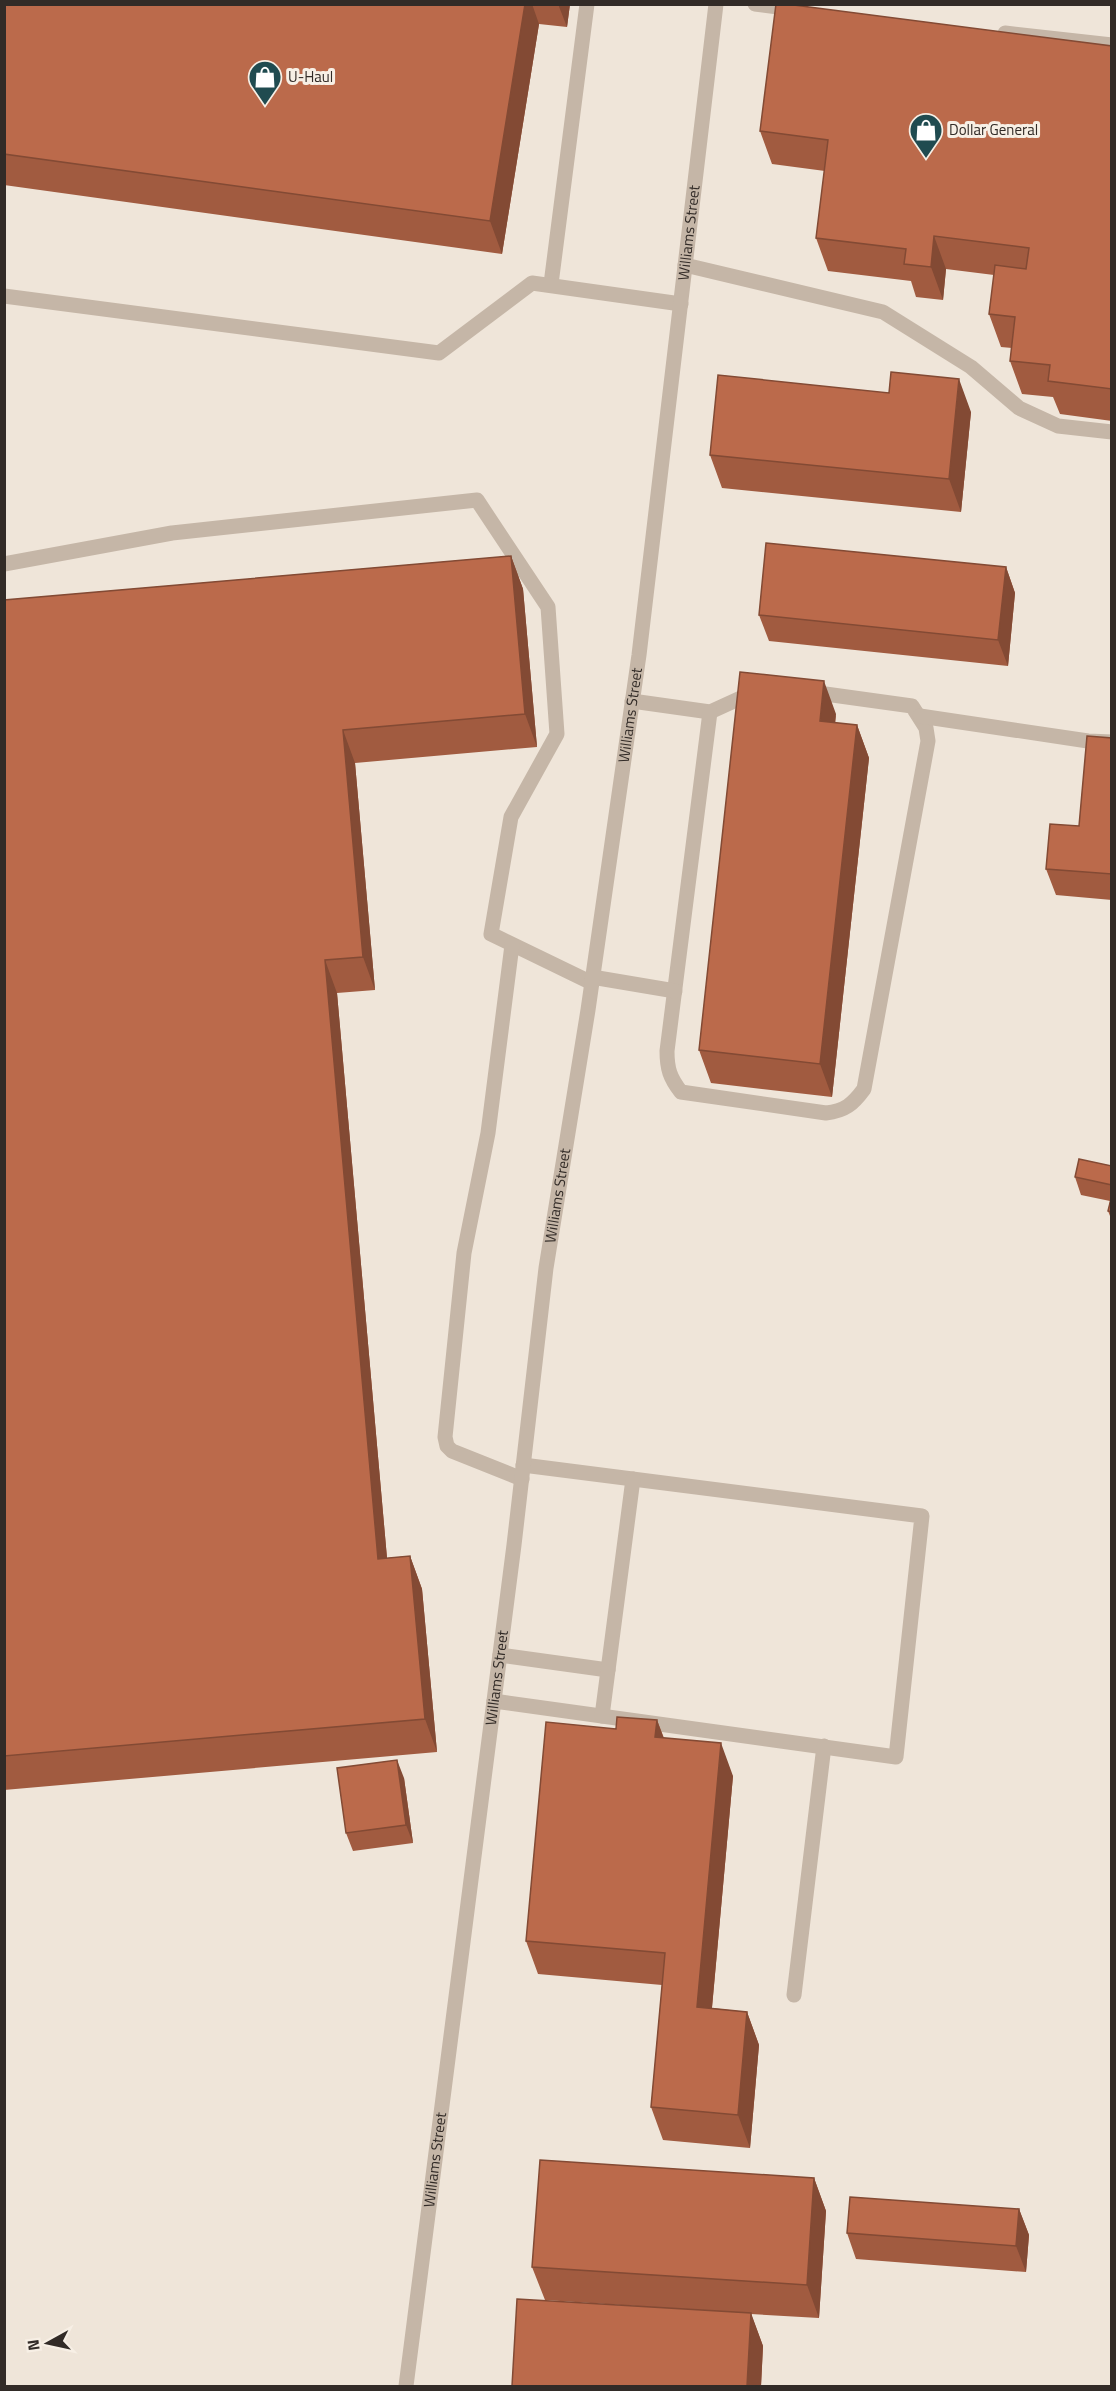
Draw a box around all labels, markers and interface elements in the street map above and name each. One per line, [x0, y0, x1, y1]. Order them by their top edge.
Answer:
shop icon: U-Haul [247, 59, 283, 106]
place label: U-Haul [288, 65, 333, 88]
shop icon: Dollar General [908, 112, 944, 159]
place label: Dollar General [949, 118, 1038, 141]
street label: Williams Street [671, 183, 706, 282]
street label: Williams Street [612, 665, 648, 764]
street label: Williams Street [538, 1146, 576, 1245]
street label: Williams Street [479, 1628, 514, 1727]
street label: Williams Street [417, 2110, 452, 2209]
north arrow [18, 2313, 78, 2373]
text: N [20, 2338, 46, 2352]

